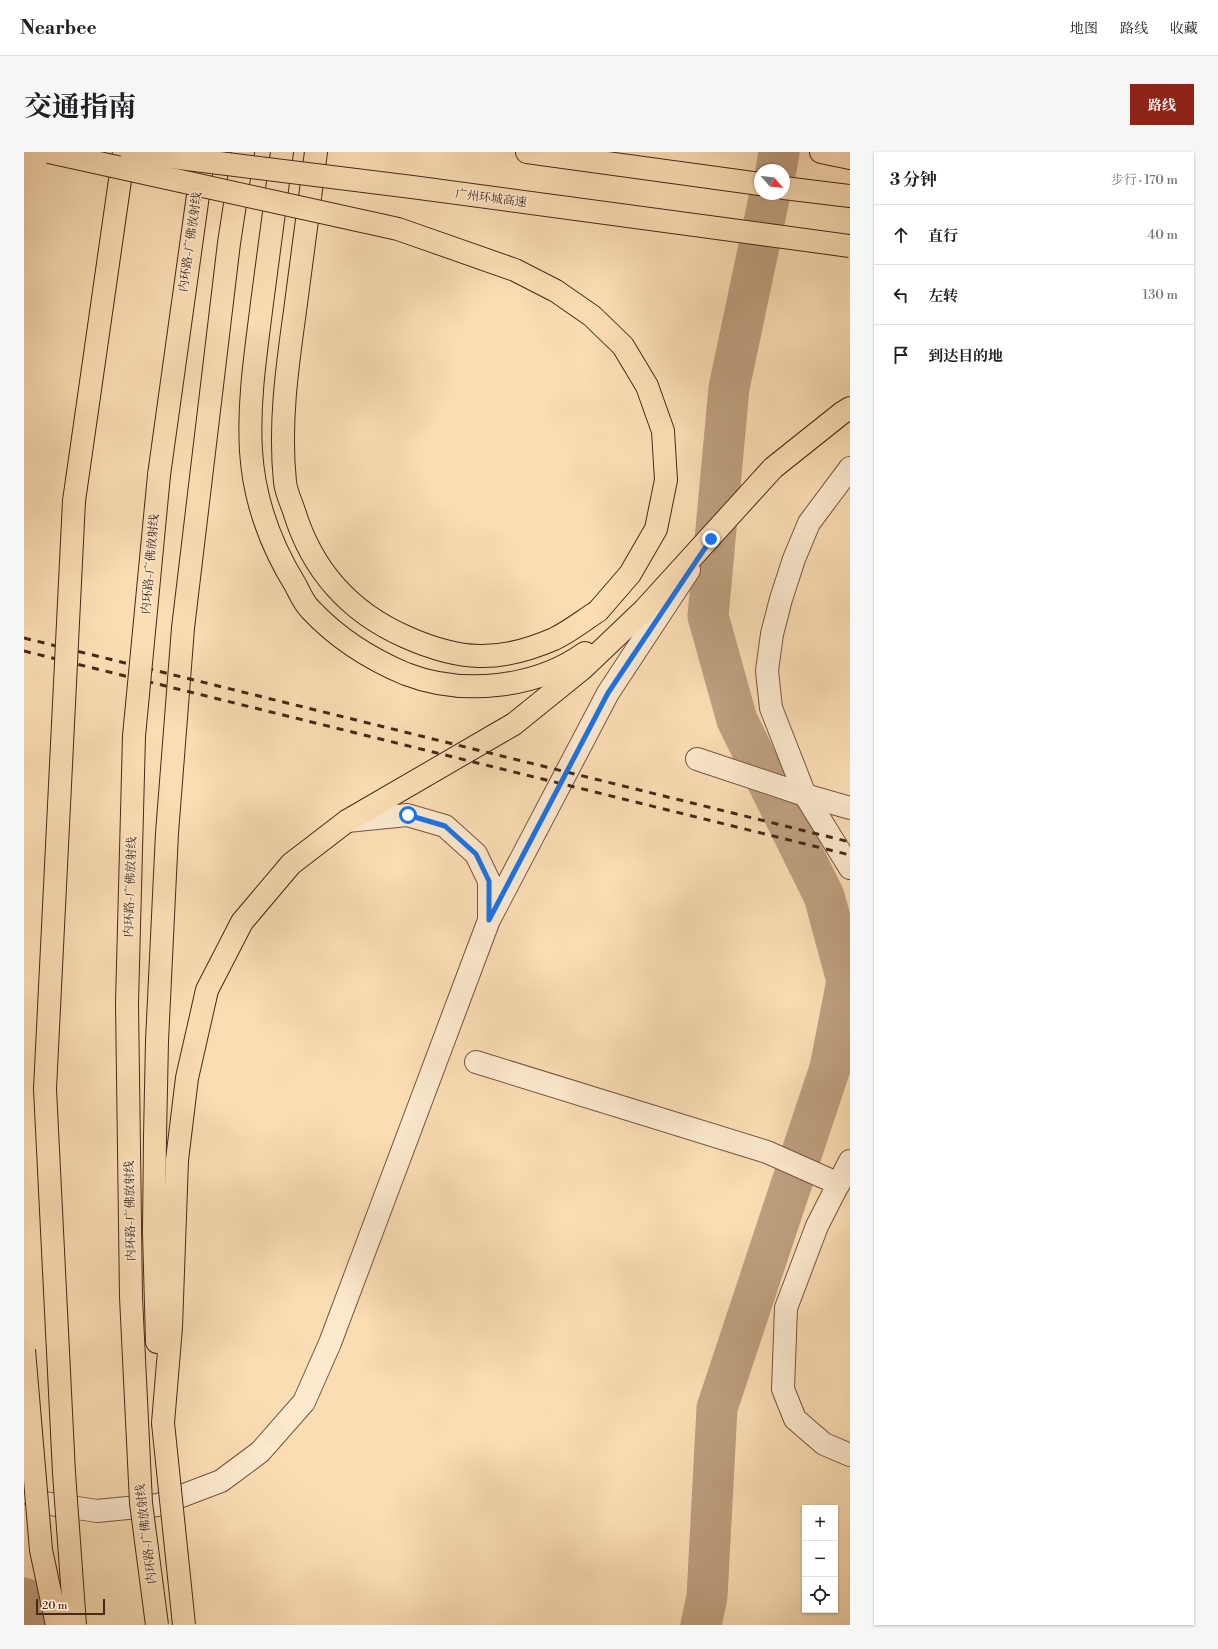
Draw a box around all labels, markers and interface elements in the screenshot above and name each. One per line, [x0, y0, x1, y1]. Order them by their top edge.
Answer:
text: Nearbee [20, 16, 97, 40]
text: 地图 [1070, 20, 1098, 38]
text: 路线 [1120, 20, 1148, 38]
text: 收藏 [1170, 20, 1198, 38]
button: 路线 [1130, 84, 1194, 125]
text: 交通指南 [24, 90, 136, 125]
north arrow [754, 164, 790, 200]
text: 3 分钟 [890, 169, 937, 191]
text: 步行 · 170 m [1111, 172, 1178, 188]
street label: 广州环城高速 [454, 187, 528, 210]
street label: 内环路-广佛放射线 [176, 191, 205, 293]
icon: ahead [890, 224, 912, 246]
text: 直行 [928, 227, 958, 246]
text: 40 m [1148, 227, 1178, 243]
icon: left [890, 284, 912, 306]
text: 左转 [928, 287, 958, 306]
text: 130 m [1143, 287, 1178, 303]
icon: arrive [890, 344, 912, 366]
text: 到达目的地 [928, 347, 1003, 366]
street label: 内环路-广佛放射线 [139, 513, 162, 615]
route end [702, 530, 720, 548]
route start [399, 806, 417, 824]
street label: 内环路-广佛放射线 [121, 836, 140, 938]
street label: 内环路-广佛放射线 [122, 1160, 139, 1261]
street label: 内环路-广佛放射线 [133, 1483, 160, 1585]
map controls [802, 1505, 838, 1613]
button: + [802, 1505, 838, 1541]
button: − [802, 1541, 838, 1577]
button: locate [802, 1577, 838, 1613]
scale bar [36, 1597, 105, 1616]
text: 20 m [42, 1599, 67, 1613]

